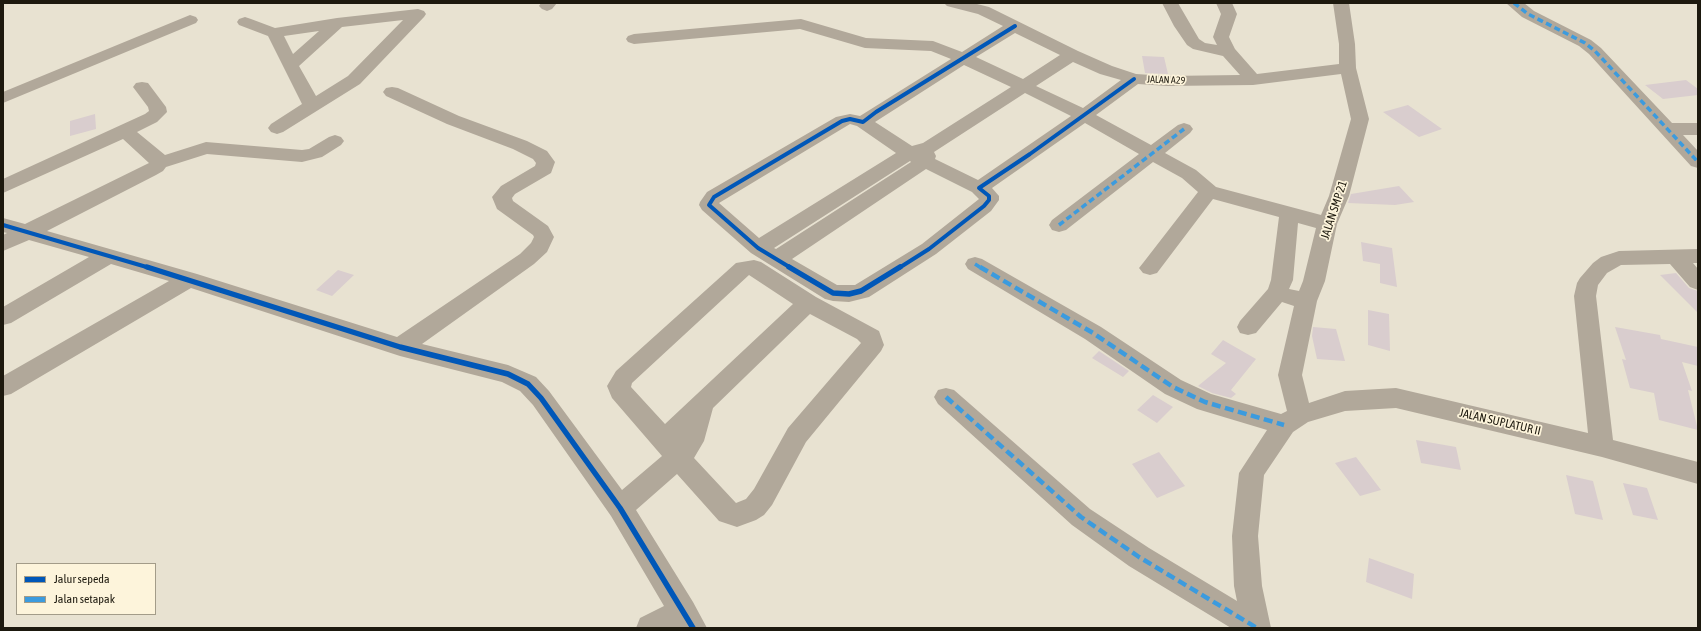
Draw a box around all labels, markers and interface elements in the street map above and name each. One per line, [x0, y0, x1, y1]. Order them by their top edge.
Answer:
street label: JALAN A29 [1147, 73, 1185, 87]
street label: JALAN SMP 21 [1318, 179, 1350, 241]
street label: JALAN SUPLATUR II [1458, 406, 1542, 438]
legend [16, 563, 156, 615]
text: Jalur sepeda [54, 572, 110, 586]
text: Jalan setapak [54, 592, 115, 606]

